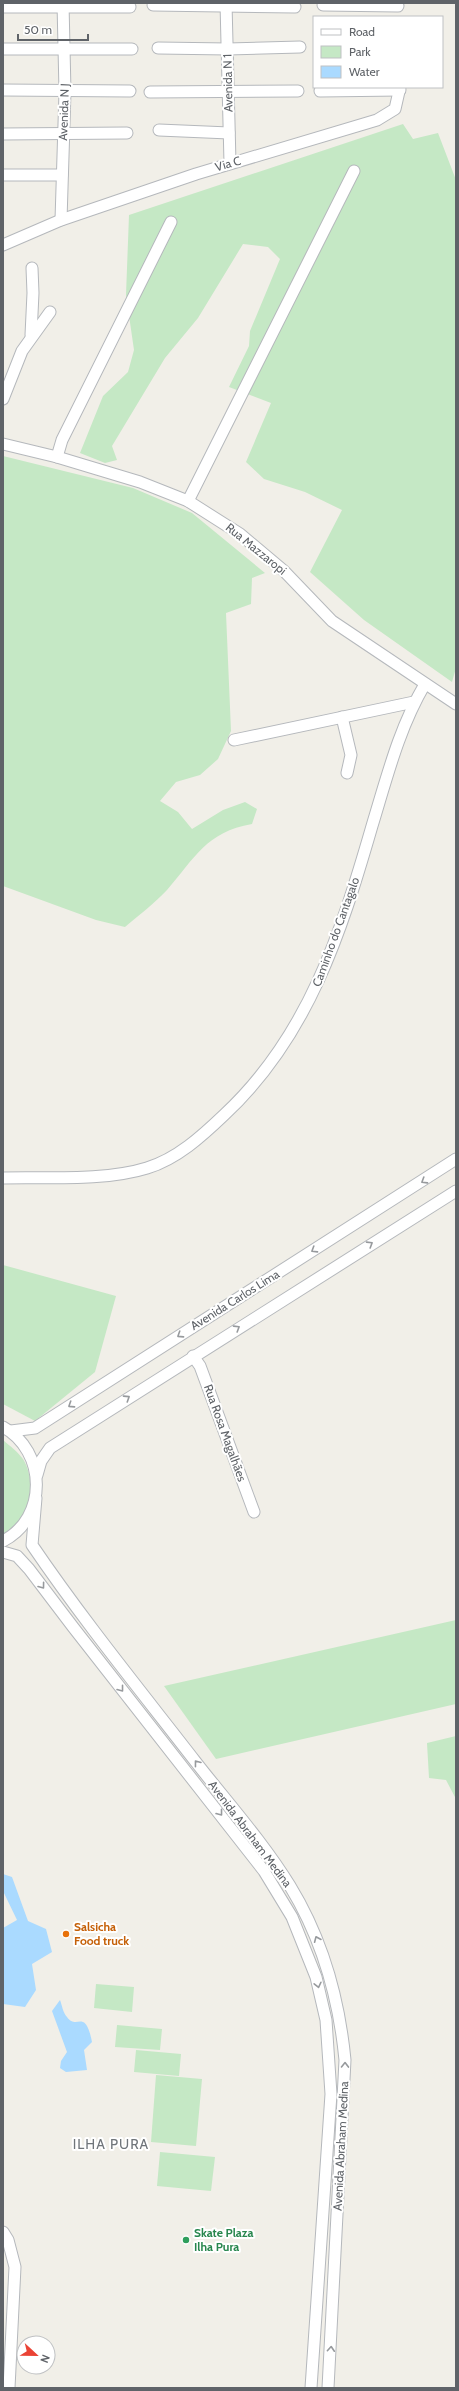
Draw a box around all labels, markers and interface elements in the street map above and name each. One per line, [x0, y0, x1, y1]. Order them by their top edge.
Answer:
scale bar [18, 16, 88, 42]
legend [313, 16, 443, 88]
text: 50 m [24, 22, 52, 37]
text: Road [349, 24, 375, 39]
text: Park [349, 44, 371, 59]
street label: Avenida N 1 [219, 54, 236, 112]
text: Water [349, 64, 380, 79]
street label: Avenida N J [55, 83, 72, 141]
street label: Via C [213, 153, 243, 174]
street label: Rua Mazzaropi [223, 520, 290, 578]
street label: Caminho do Cantagalo [309, 875, 362, 989]
one-way arrow [421, 1176, 428, 1184]
one-way arrow [366, 1241, 373, 1249]
one-way arrow [311, 1245, 318, 1253]
street label: Avenida Carlos Lima [187, 1266, 282, 1333]
one-way arrow [233, 1326, 240, 1333]
one-way arrow [177, 1330, 184, 1337]
street label: Rua Rosa Magalhães [201, 1382, 250, 1483]
one-way arrow [123, 1395, 130, 1403]
one-way arrow [68, 1400, 75, 1408]
one-way arrow [37, 1582, 45, 1589]
one-way arrow [117, 1685, 124, 1692]
one-way arrow [195, 1760, 202, 1767]
street label: Avenida Abraham Medina [205, 1777, 296, 1890]
one-way arrow [215, 1808, 222, 1815]
place label: Salsicha Food truck [74, 1919, 129, 1948]
marker: Salsicha Food truck [61, 1929, 71, 1939]
one-way arrow [314, 1936, 322, 1944]
one-way arrow [313, 1982, 321, 1988]
one-way arrow [341, 2062, 349, 2068]
street label: Avenida Abraham Medina [330, 2081, 351, 2211]
district label: ILHA PURA [73, 2135, 149, 2153]
place label: Skate Plaza Ilha Pura [194, 2225, 253, 2254]
marker: Skate Plaza Ilha Pura [181, 2235, 191, 2245]
north arrow [16, 2335, 56, 2375]
one-way arrow [326, 2346, 335, 2352]
text: N [37, 2353, 53, 2365]

